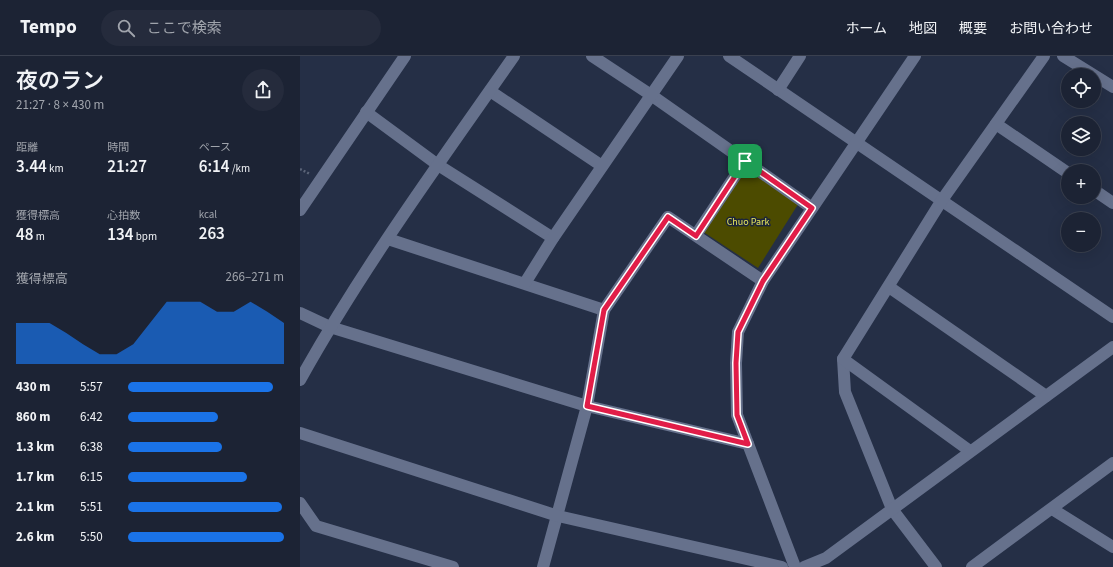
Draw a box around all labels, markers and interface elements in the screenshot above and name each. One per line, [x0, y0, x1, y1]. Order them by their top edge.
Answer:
search box [101, 10, 381, 46]
text: Tempo [20, 14, 77, 41]
icon: search [115, 17, 137, 39]
text: ここで検索 [147, 18, 222, 39]
text: ホーム [845, 19, 887, 39]
text: 地図 [909, 19, 937, 39]
text: 概要 [959, 19, 987, 39]
text: お問い合わせ [1009, 19, 1093, 39]
text: 夜のラン [16, 65, 104, 97]
map controls [1061, 68, 1101, 252]
button: locate [1061, 68, 1101, 108]
button: share [242, 69, 284, 111]
text: 21:27 · 8 × 430 m [16, 96, 104, 114]
button: layers [1061, 116, 1101, 156]
text: 距離 [16, 140, 38, 155]
text: 時間 [107, 140, 129, 155]
text: ペース [199, 140, 231, 155]
pin [728, 144, 762, 178]
icon: arrive [734, 150, 756, 172]
text: 3.44 [16, 155, 47, 179]
text: 21:27 [107, 155, 147, 179]
text: 6:14 [199, 155, 230, 179]
text: km [47, 161, 64, 176]
text: /km [230, 161, 250, 176]
button: + [1061, 164, 1101, 204]
text: kcal [199, 207, 217, 222]
text: 獲得標高 [16, 208, 60, 223]
text: 心拍数 [107, 208, 140, 223]
button: − [1061, 212, 1101, 252]
park label: Chuo Park [727, 215, 769, 229]
text: 263 [199, 222, 225, 246]
text: 48 [16, 223, 33, 247]
text: 134 [107, 223, 134, 247]
text: m [33, 229, 45, 244]
text: bpm [134, 229, 157, 244]
text: 266–271 m [226, 268, 284, 286]
text: 獲得標高 [16, 270, 68, 288]
text: 430 m [16, 378, 50, 396]
text: 5:57 [80, 378, 103, 396]
text: 860 m [16, 408, 50, 426]
text: 6:42 [80, 408, 103, 426]
text: 1.3 km [16, 438, 55, 456]
text: 6:38 [80, 438, 103, 456]
text: 1.7 km [16, 468, 55, 486]
text: 6:15 [80, 468, 103, 486]
text: 2.1 km [16, 498, 55, 516]
text: 5:51 [80, 498, 103, 516]
text: 2.6 km [16, 528, 55, 546]
text: 5:50 [80, 528, 103, 546]

